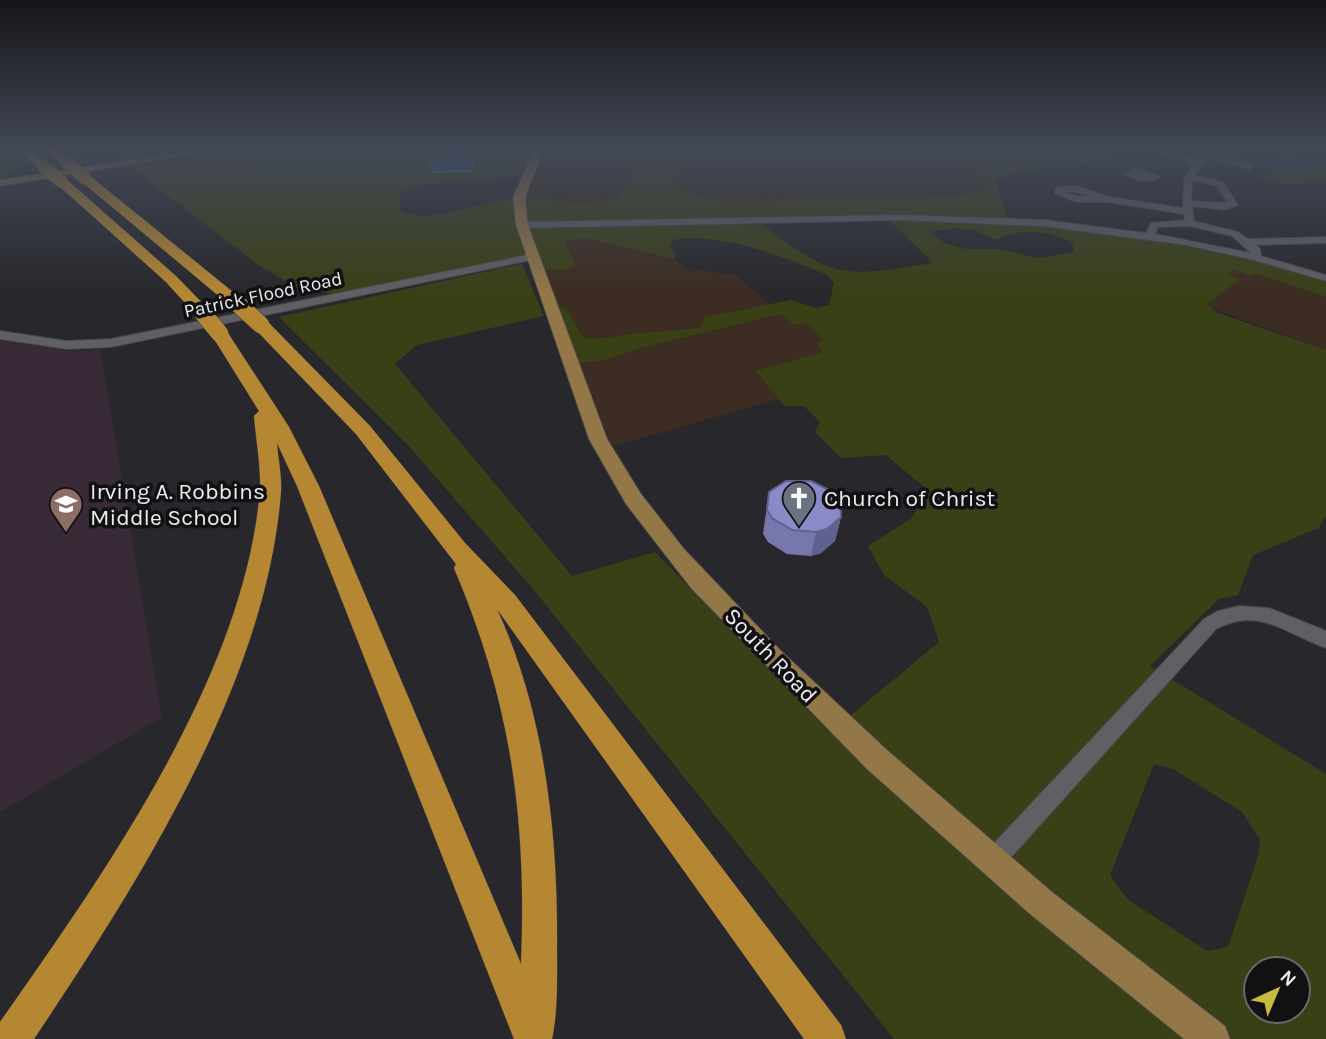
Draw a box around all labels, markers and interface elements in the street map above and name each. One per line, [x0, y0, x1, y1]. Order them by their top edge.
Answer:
street label: Patrick Flood Road [182, 267, 344, 322]
place label: Irving A. Robbins Middle School [90, 478, 265, 531]
church icon: Church of Christ [780, 479, 818, 528]
school or university icon: Irving A. Robbins Middle School [47, 485, 85, 534]
place label: Church of Christ [824, 485, 996, 512]
street label: South Road [719, 602, 822, 708]
north arrow [1242, 955, 1312, 1025]
text: N [1276, 966, 1301, 991]

